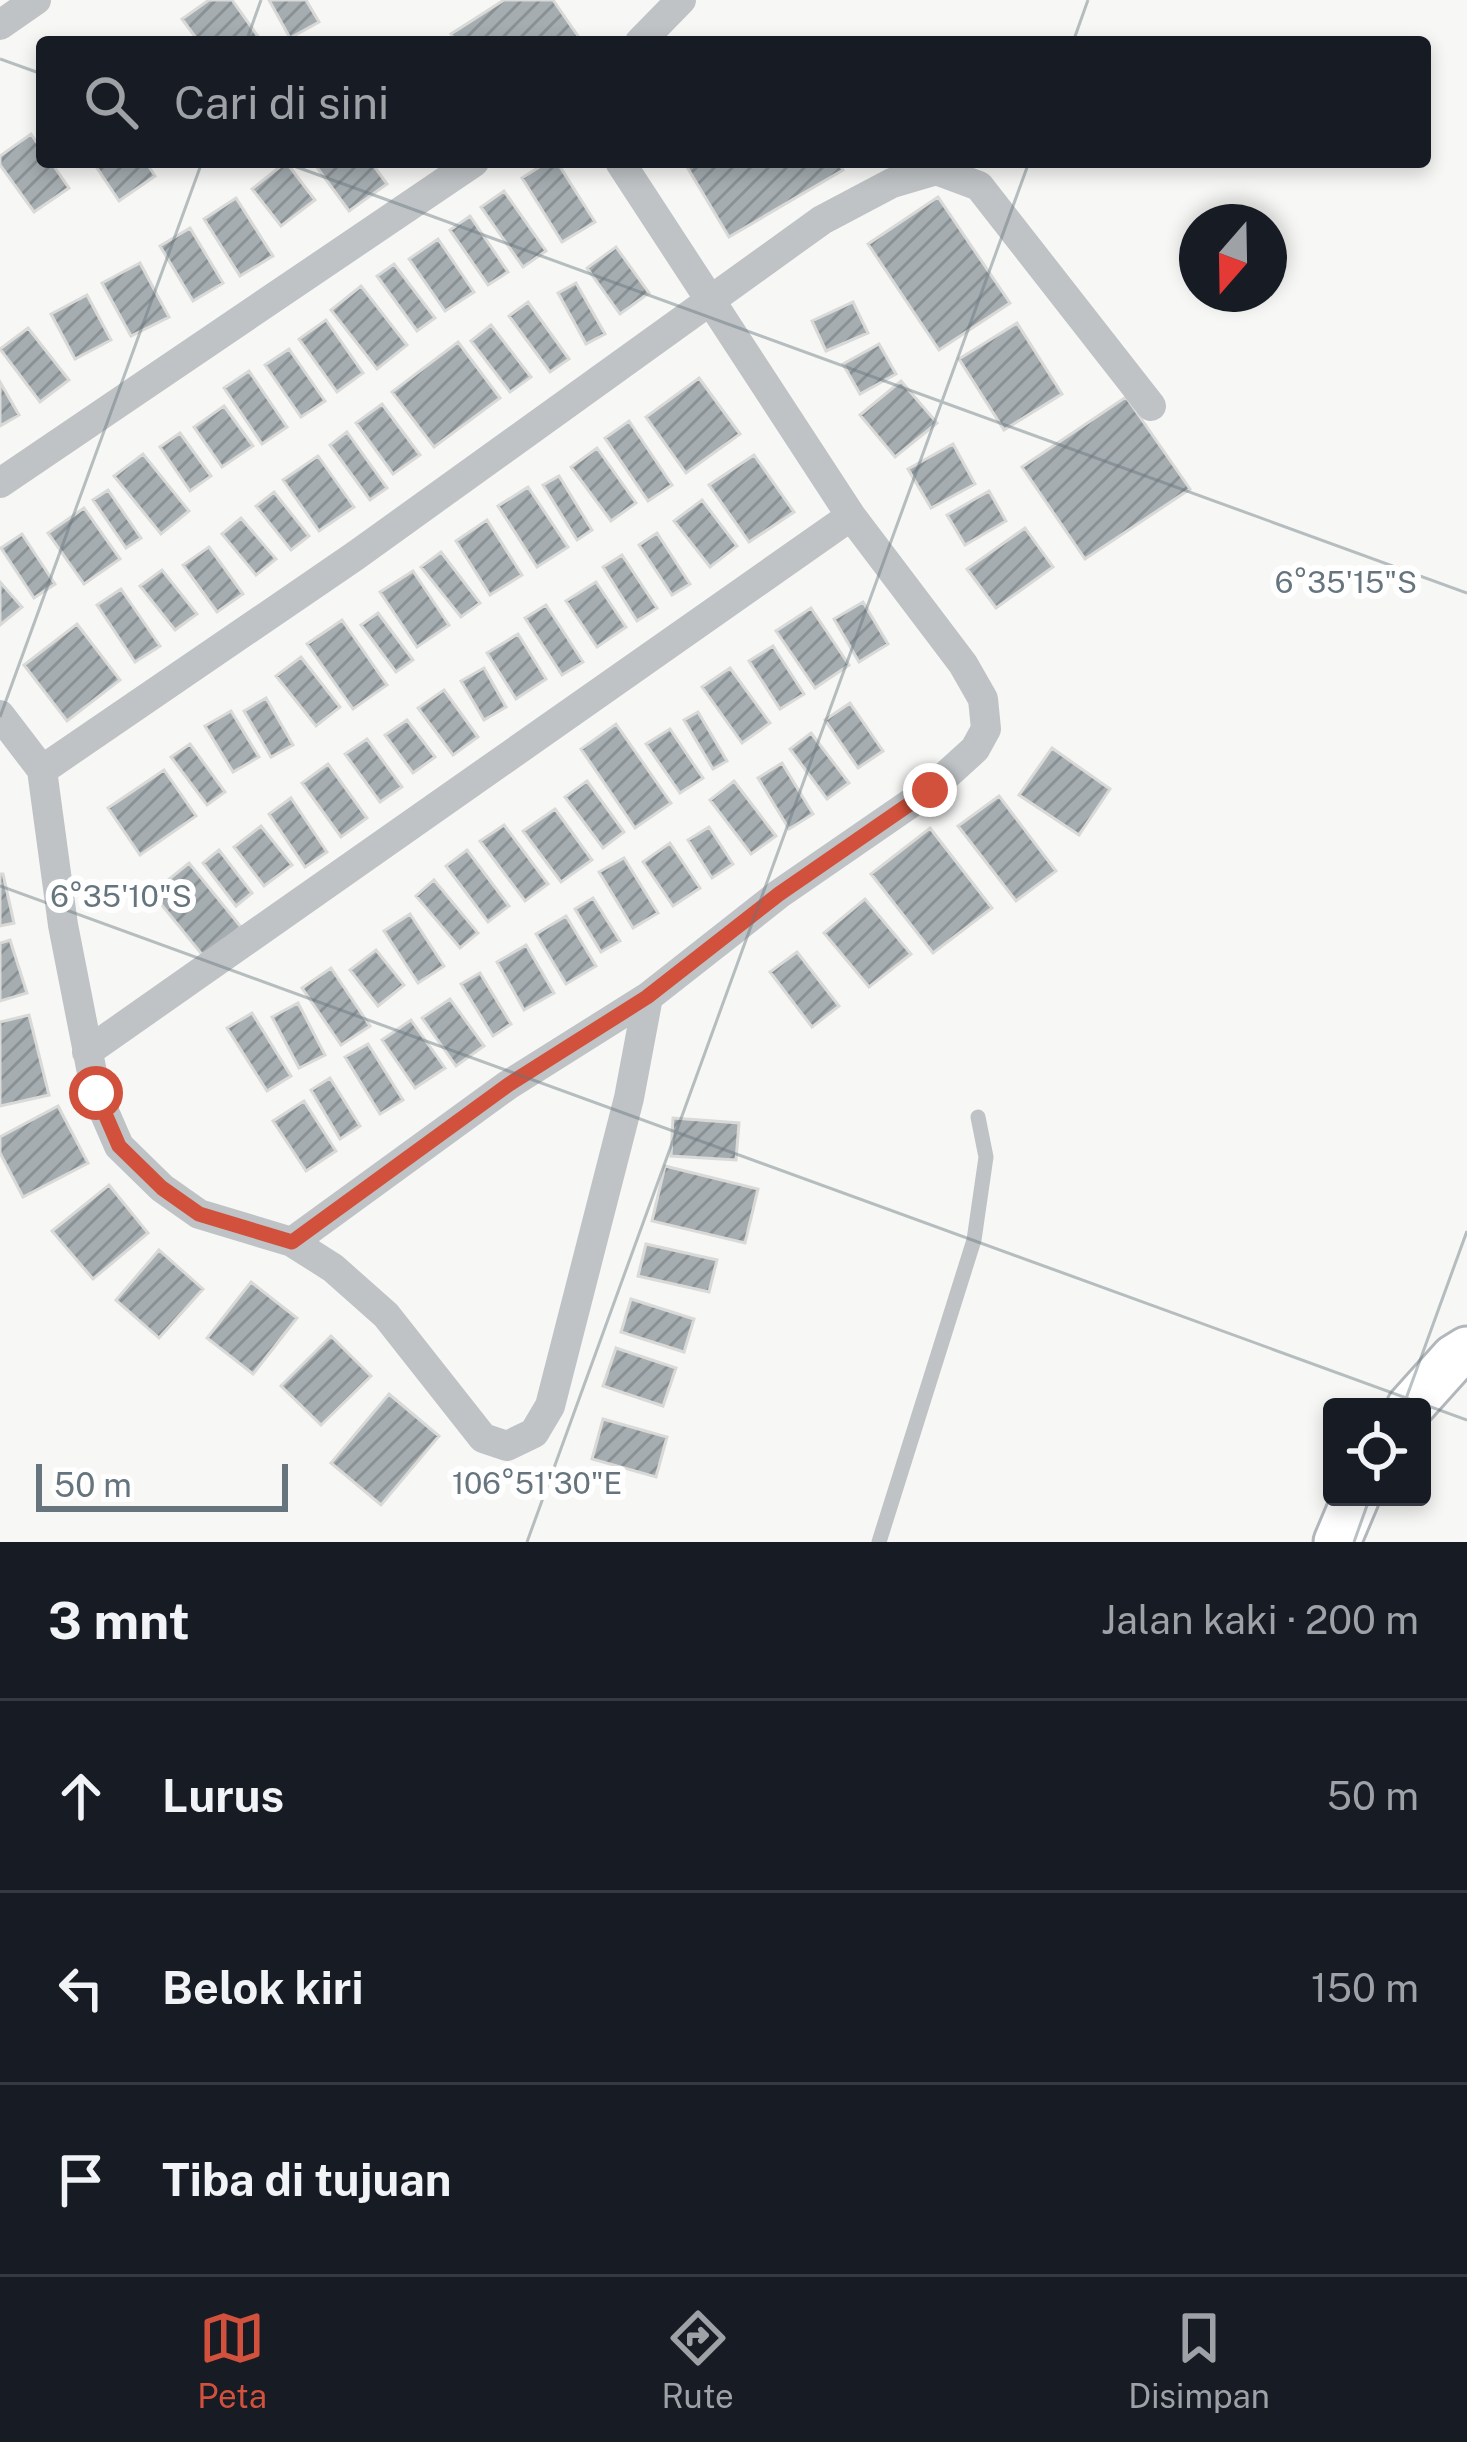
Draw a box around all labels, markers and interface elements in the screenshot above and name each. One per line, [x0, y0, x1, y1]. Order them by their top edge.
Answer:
search box [36, 36, 1431, 168]
icon: search [78, 69, 144, 135]
text: Cari di sini [174, 76, 389, 129]
north arrow [1179, 204, 1287, 312]
text: 6°35'15"S [1275, 564, 1417, 600]
route end [903, 763, 957, 817]
text: 6°35'10"S [50, 878, 192, 914]
route start [69, 1066, 123, 1120]
map controls [1323, 1398, 1431, 1506]
button: locate [1323, 1398, 1431, 1506]
scale bar [36, 1458, 288, 1511]
text: 106°51'30"E [452, 1465, 622, 1501]
text: 50 m [54, 1466, 132, 1504]
text: 3 mnt [48, 1591, 190, 1650]
text: Jalan kaki · 200 m [1101, 1597, 1419, 1643]
icon: ahead [48, 1763, 114, 1829]
text: Lurus [162, 1769, 284, 1822]
text: 50 m [1327, 1773, 1419, 1819]
icon: left [48, 1955, 114, 2021]
text: Belok kiri [162, 1961, 363, 2014]
text: 150 m [1311, 1965, 1419, 2011]
icon: arrive [48, 2147, 114, 2213]
text: Tiba di tujuan [162, 2153, 451, 2206]
tab: Peta [197, 2305, 267, 2415]
tab: Rute [661, 2305, 734, 2415]
tab: Disimpan [1128, 2305, 1270, 2415]

